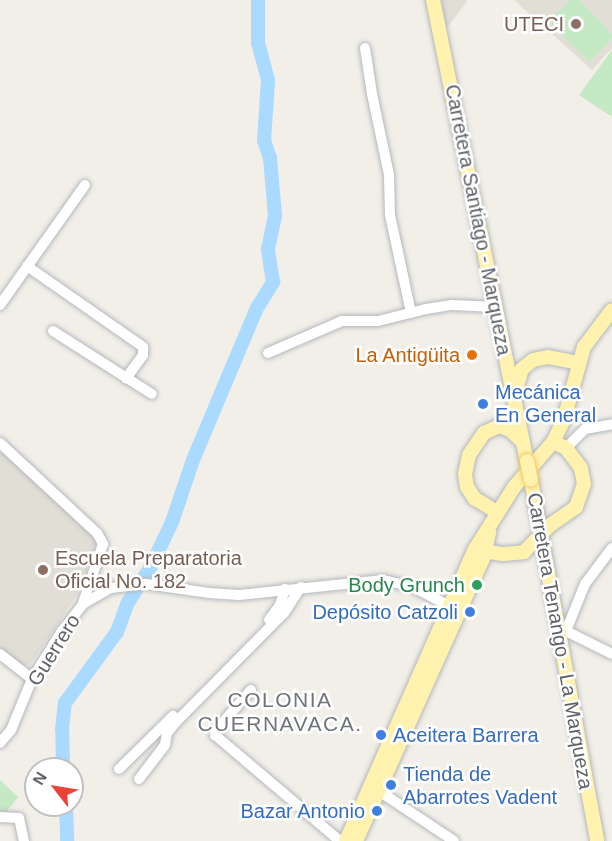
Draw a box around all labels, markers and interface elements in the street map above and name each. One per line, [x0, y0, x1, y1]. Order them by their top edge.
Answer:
place label: UTECI [504, 12, 564, 36]
marker: UTECI [569, 17, 583, 31]
street label: Carretera Santiago - Marqueza [440, 82, 516, 358]
place label: La Antigüita [354, 343, 460, 367]
marker: La Antigüita [465, 348, 479, 362]
place label: Mecánica En General [495, 380, 596, 427]
marker: Mecánica En General [476, 397, 490, 411]
street label: Carretera Tenango - La Marqueza [522, 491, 598, 791]
place label: Escuela Preparatoria Oficial No. 182 [55, 546, 242, 593]
marker: Escuela Preparatoria Oficial No. 182 [36, 563, 50, 577]
place label: Body Grunch [348, 573, 465, 597]
marker: Body Grunch [470, 578, 484, 592]
place label: Depósito Catzoli [312, 600, 458, 624]
marker: Depósito Catzoli [463, 605, 477, 619]
street label: Guerrero [23, 610, 85, 690]
district label: COLONIA CUERNAVACA. [197, 687, 363, 737]
place label: Aceitera Barrera [393, 723, 539, 747]
marker: Aceitera Barrera [374, 728, 388, 742]
north arrow [24, 757, 84, 817]
place label: Tienda de Abarrotes Vadent [403, 762, 557, 809]
text: N [30, 769, 50, 788]
marker: Tienda de Abarrotes Vadent [384, 778, 398, 792]
place label: Bazar Antonio [239, 799, 365, 823]
marker: Bazar Antonio [370, 804, 384, 818]

